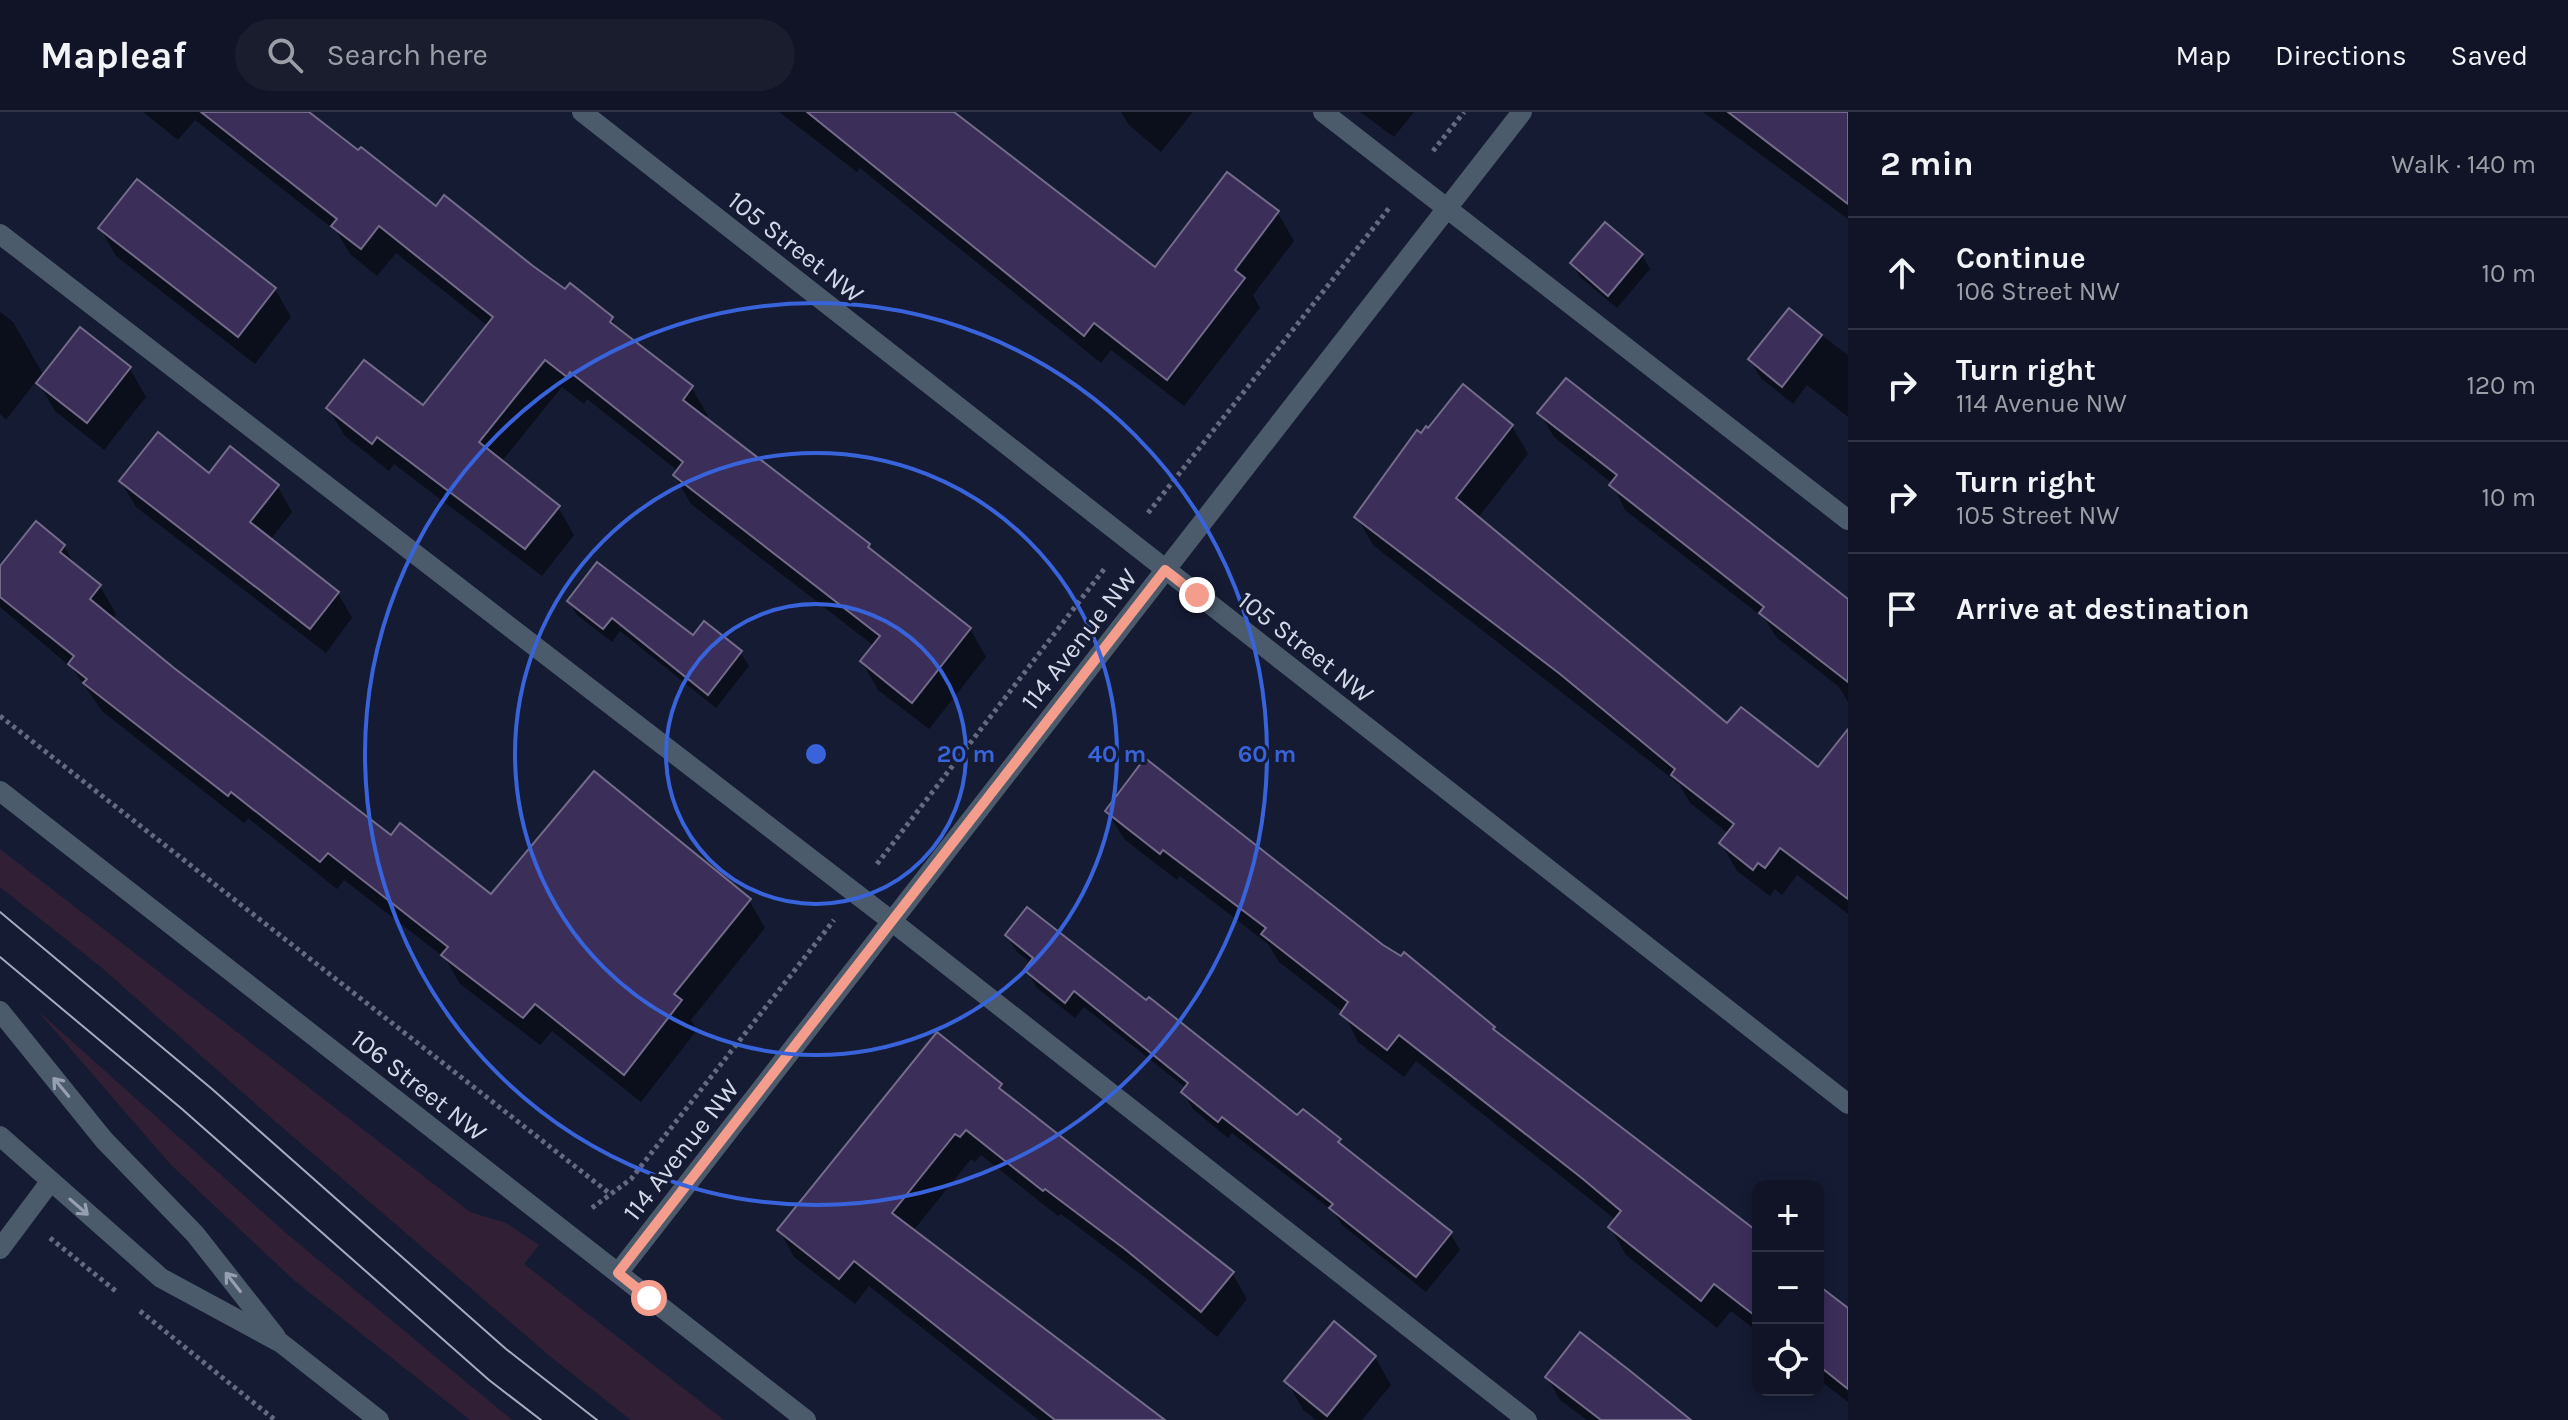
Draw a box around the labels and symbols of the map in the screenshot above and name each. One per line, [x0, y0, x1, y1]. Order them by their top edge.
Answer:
street label: 105 Street NW [722, 185, 870, 310]
street label: 114 Avenue NW [1015, 563, 1144, 716]
route end [1179, 577, 1215, 613]
street label: 105 Street NW [1232, 585, 1380, 710]
centre of rings [802, 740, 830, 768]
text: 20 m [937, 740, 995, 768]
text: 40 m [1088, 740, 1146, 768]
text: 60 m [1238, 740, 1296, 768]
street label: 106 Street NW [345, 1023, 493, 1148]
street label: 114 Avenue NW [617, 1074, 746, 1227]
one-way arrow [52, 1078, 70, 1098]
one-way arrow [68, 1198, 89, 1216]
one-way arrow [224, 1272, 242, 1293]
route start [631, 1280, 667, 1316]

